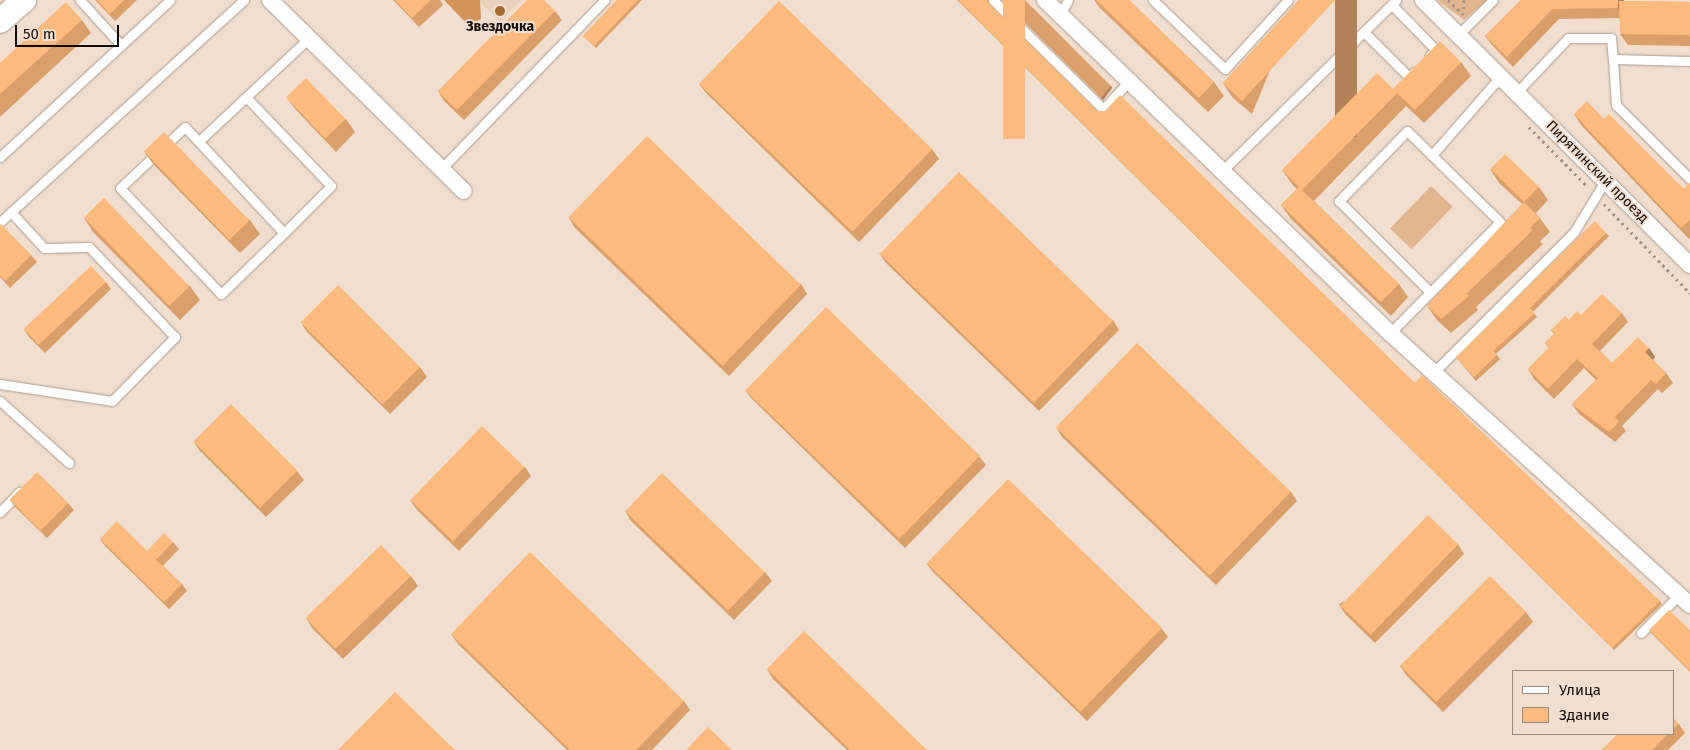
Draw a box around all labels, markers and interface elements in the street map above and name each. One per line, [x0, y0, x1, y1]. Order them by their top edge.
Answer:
marker: Звездочка [494, 5, 506, 17]
scale bar [18, 15, 121, 47]
place label: Звездочка [466, 19, 534, 35]
text: 50 m [23, 25, 56, 43]
street label: Пирятинский проезд [1542, 117, 1652, 227]
legend [1512, 670, 1675, 735]
text: Улица [1559, 681, 1601, 699]
text: Здание [1559, 706, 1609, 724]

